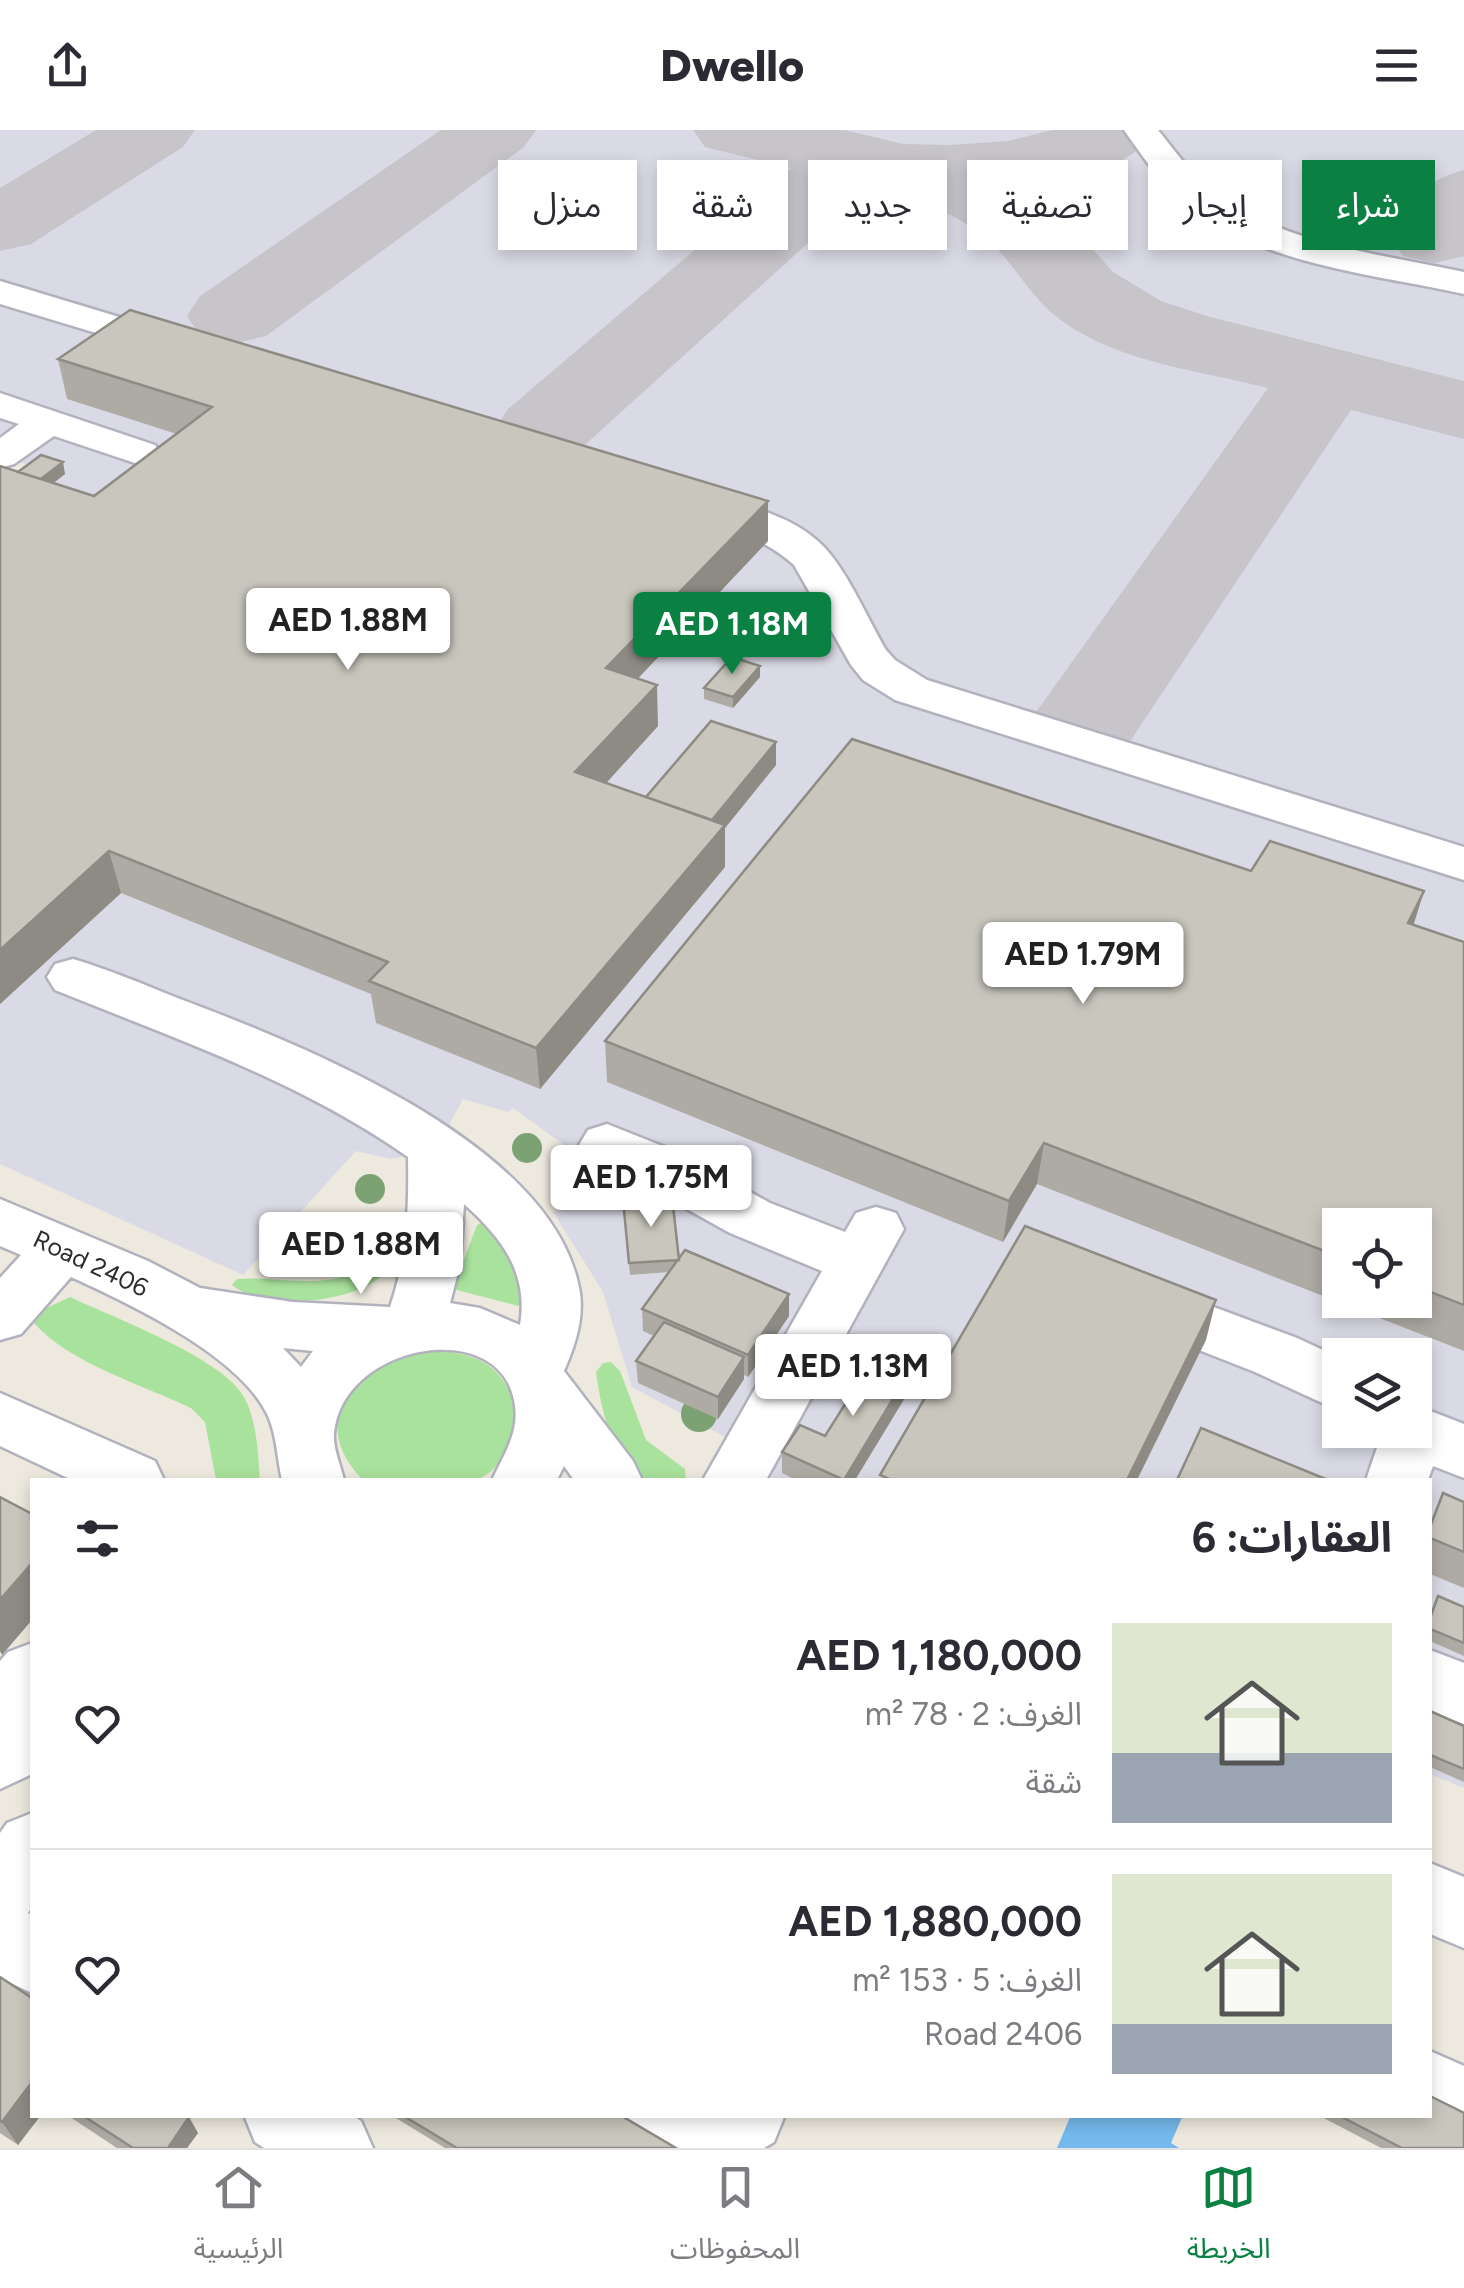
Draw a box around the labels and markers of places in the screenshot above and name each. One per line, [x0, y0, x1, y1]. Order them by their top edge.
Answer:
pin: AED 1.88M [234, 588, 462, 673]
pin: AED 1.18M [618, 592, 846, 677]
pin: AED 1.79M [969, 922, 1197, 1007]
pin: AED 1.75M [537, 1145, 765, 1230]
pin: AED 1.88M [247, 1212, 475, 1297]
pin: AED 1.13M [739, 1334, 967, 1419]

